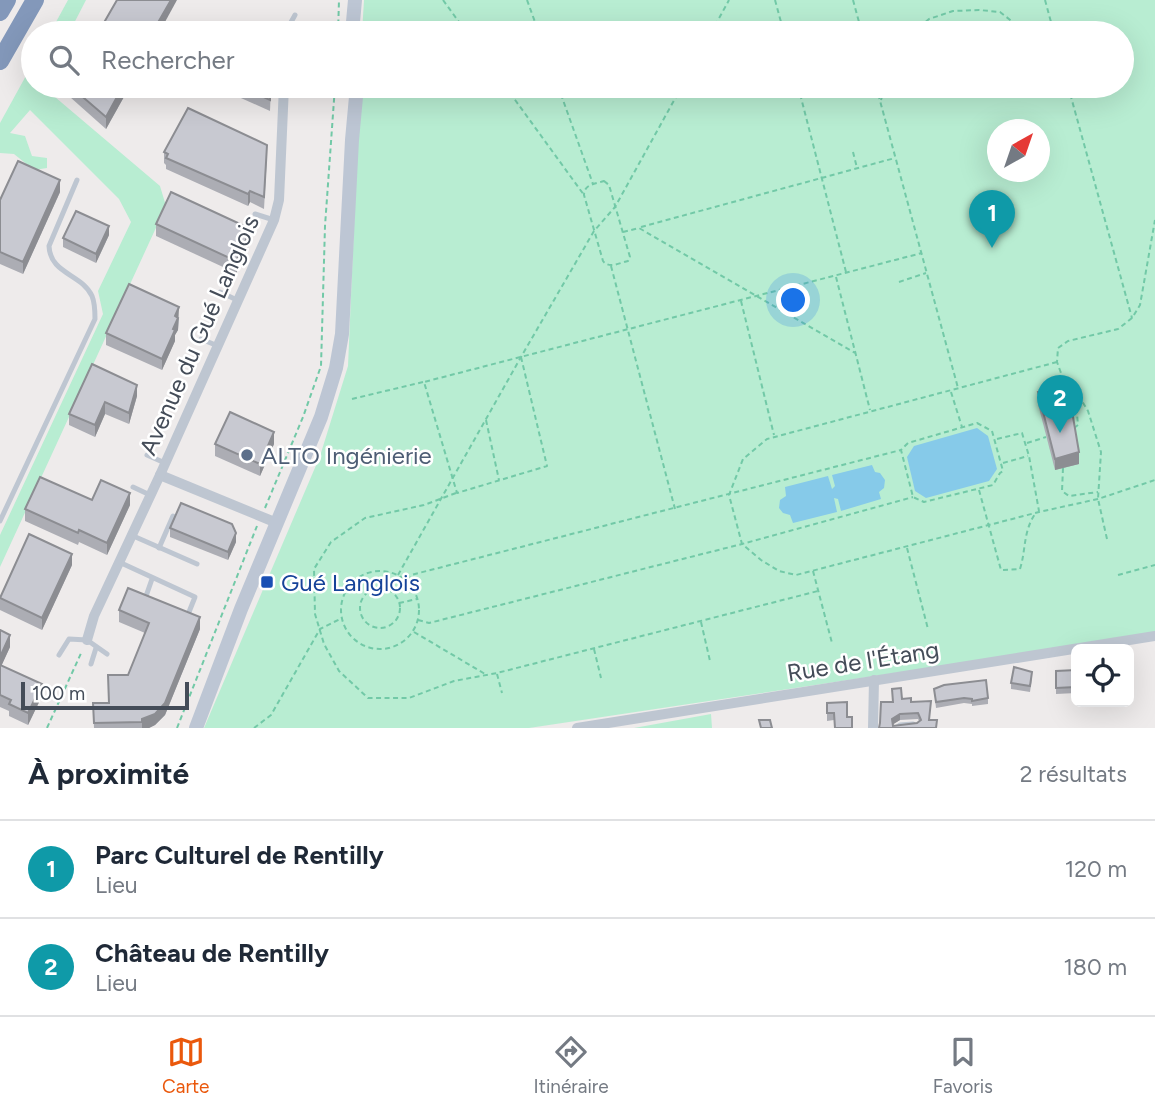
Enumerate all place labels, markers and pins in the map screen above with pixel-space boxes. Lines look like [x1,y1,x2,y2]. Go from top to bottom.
pin: 1 [969,190,1015,248]
pin: 2 [1037,375,1083,433]
place label: ALTO Ingénierie [261,441,432,470]
marker: ALTO Ingénierie [239,447,255,463]
place label: Gué Langlois [281,568,420,597]
marker: Gué Langlois [259,574,275,590]

